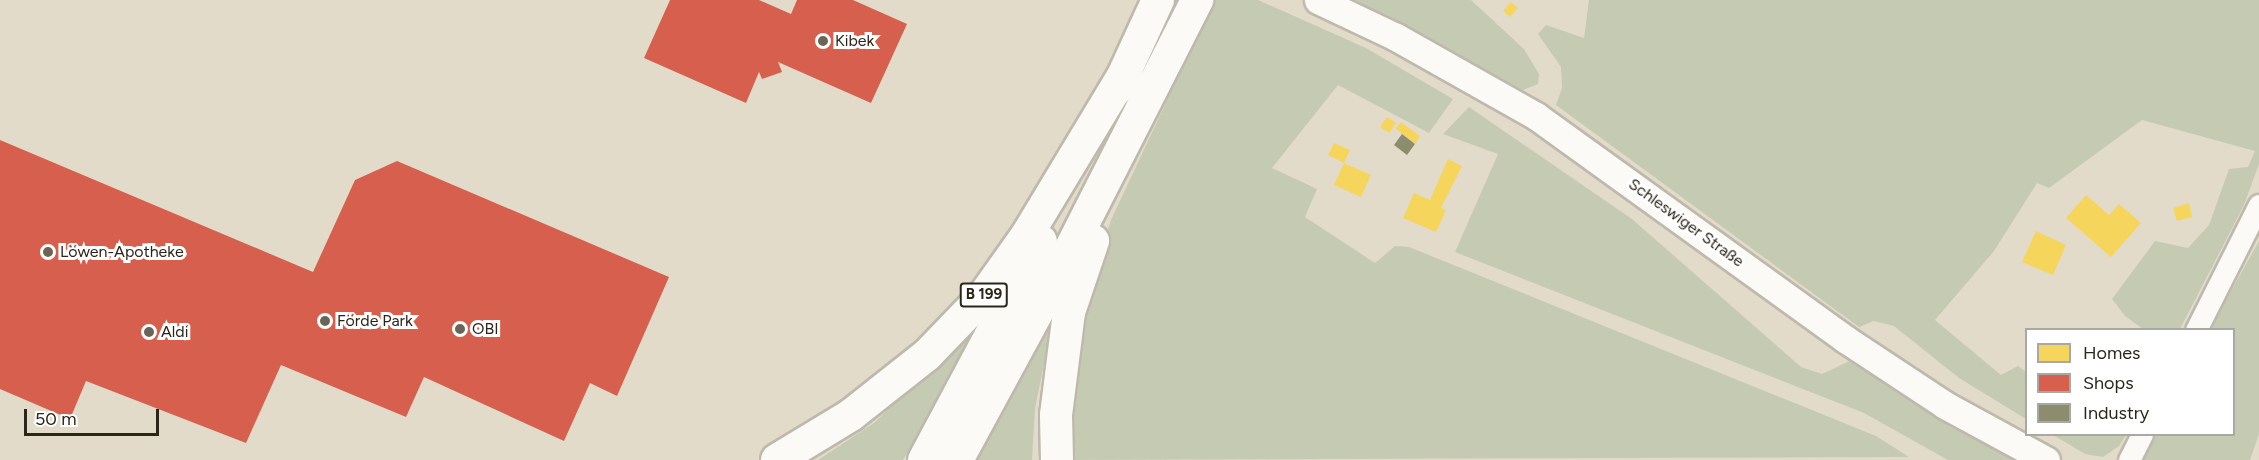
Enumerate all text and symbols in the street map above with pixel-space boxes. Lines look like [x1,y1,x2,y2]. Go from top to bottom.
place label: Kibek [835,31,874,51]
marker: Kibek [816,34,830,48]
street label: Schleswiger Straße [1625,175,1747,271]
place label: Löwen-Apotheke [60,242,184,262]
marker: Löwen-Apotheke [41,245,55,259]
road number: B 199 [958,283,1010,307]
place label: Förde Park [337,311,413,331]
marker: Förde Park [318,314,332,328]
place label: OBI [472,319,499,339]
place label: Aldi [161,322,188,342]
marker: OBI [453,322,467,336]
marker: Aldi [142,325,156,339]
legend [2025,328,2235,436]
text: Homes [2083,342,2141,364]
text: Shops [2083,372,2134,394]
scale bar [27,397,162,435]
text: Industry [2083,402,2149,424]
text: 50 m [35,408,77,430]

